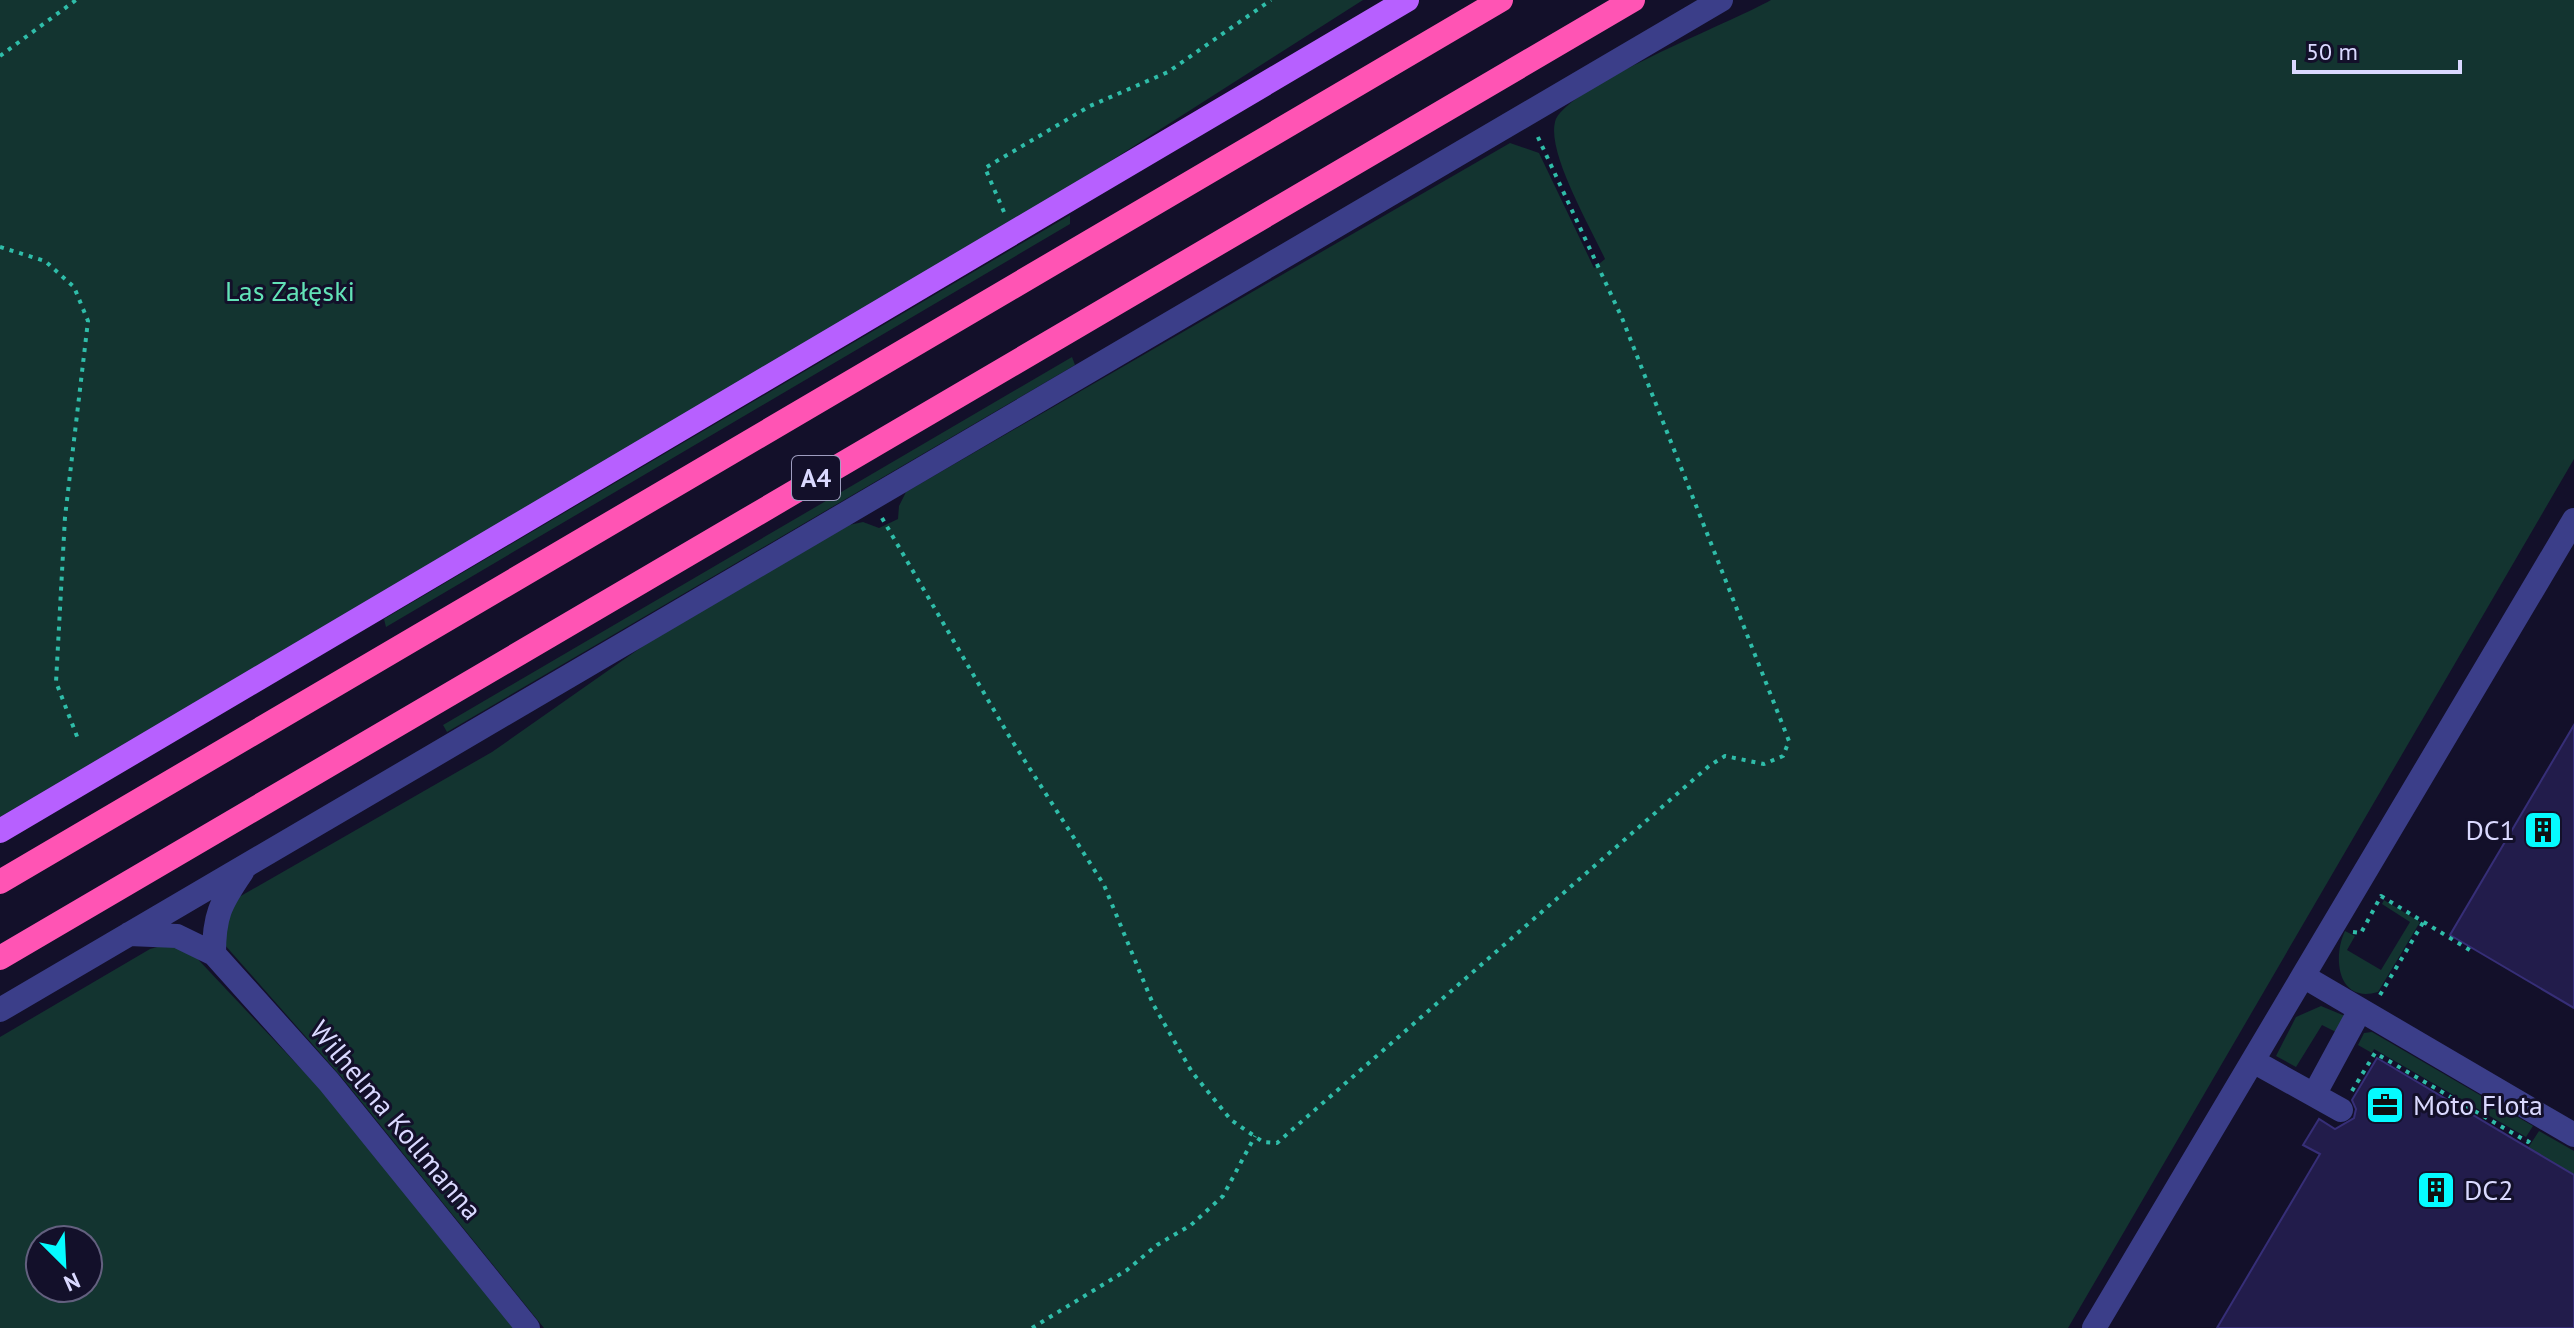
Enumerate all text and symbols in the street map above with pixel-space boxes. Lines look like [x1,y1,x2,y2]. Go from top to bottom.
scale bar [2294,24,2460,74]
text: 50 m [2306,36,2358,67]
park label: Las Załęski [225,272,355,309]
road number: A4 [792,456,840,500]
building icon: DC1 [2522,809,2564,851]
place label: DC1 [2465,811,2515,848]
street label: Wilhelma Kollmanna [302,1012,491,1227]
office icon: Moto Flota [2364,1084,2406,1126]
place label: Moto Flota [2413,1086,2543,1123]
building icon: DC2 [2415,1169,2457,1211]
place label: DC2 [2464,1171,2514,1208]
north arrow [24,1224,104,1304]
text: N [60,1267,84,1298]

